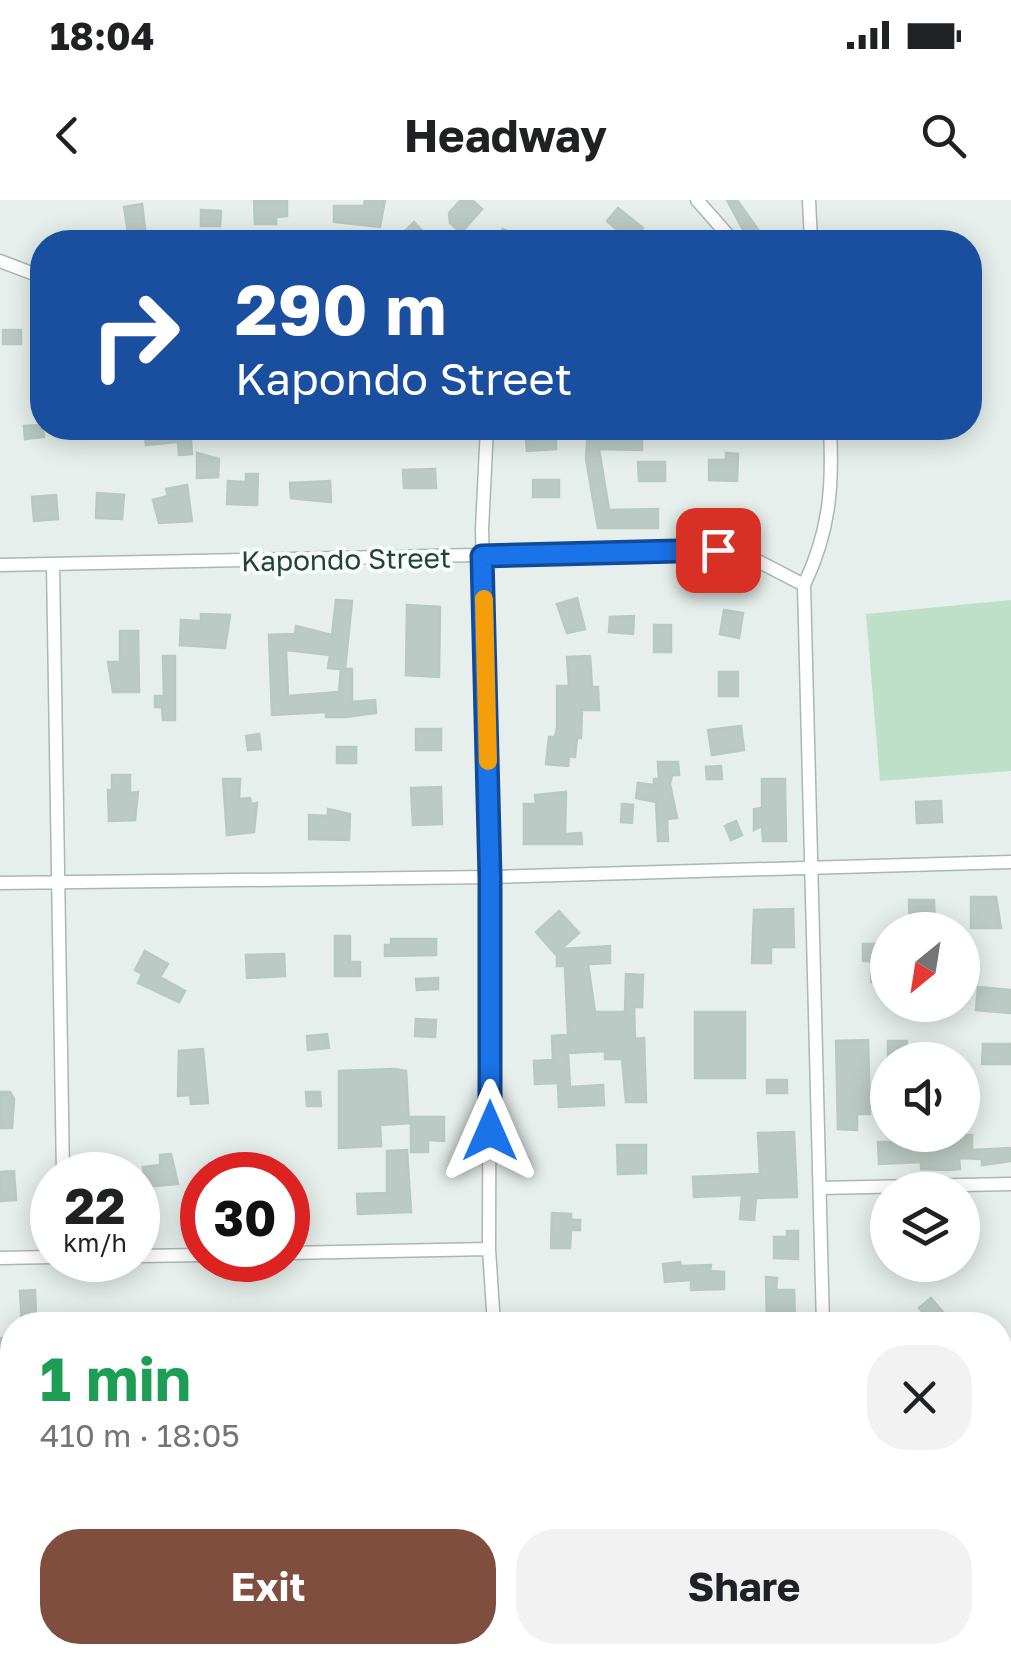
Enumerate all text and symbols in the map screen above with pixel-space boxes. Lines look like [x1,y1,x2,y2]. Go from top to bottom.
text: 18:04 [50,13,155,58]
icon: back [40,108,95,163]
text: Headway [404,108,607,162]
icon: search [916,108,971,163]
text: 290 m [235,266,446,350]
icon: right [70,270,200,400]
text: Kapondo Street [235,351,573,405]
pin [676,508,761,593]
icon: arrive [691,523,746,578]
street label: Kapondo Street [241,541,451,577]
north arrow [870,912,980,1022]
map controls [870,912,980,1282]
button: sound [870,1042,980,1152]
position arrow [438,1079,542,1183]
speed limit sign: 30 [180,1152,310,1282]
button: layers [870,1172,980,1282]
text: 22 [64,1175,125,1235]
text: km/h [63,1227,127,1258]
text: 1 min [40,1342,191,1414]
button: close [867,1345,972,1450]
text: 410 m · 18:05 [40,1416,240,1454]
button: Exit [40,1529,496,1644]
button: Share [516,1529,972,1644]

